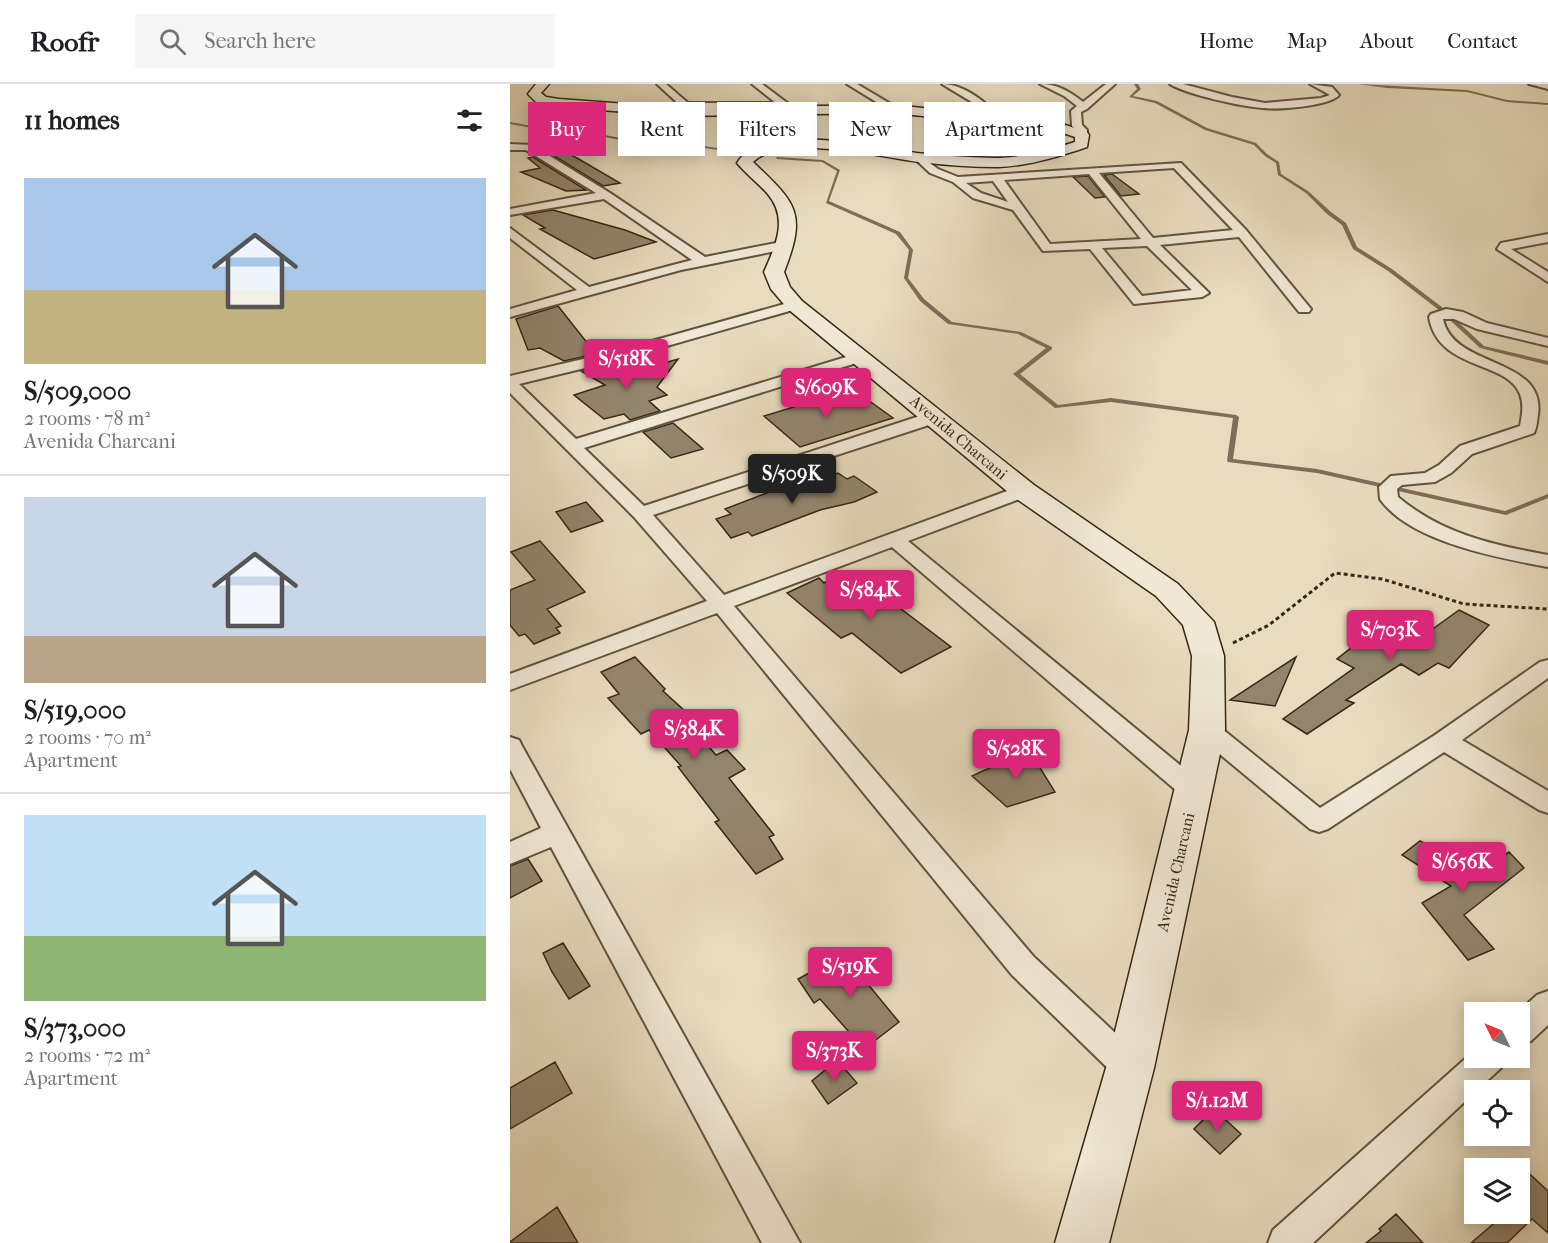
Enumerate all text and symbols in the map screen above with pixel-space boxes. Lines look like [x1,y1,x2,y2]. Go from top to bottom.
search box [135,14,555,68]
text: Roofr [30,25,99,58]
icon: search [156,25,189,58]
text: Search here [204,28,316,54]
text: Home [1199,29,1254,53]
text: Map [1287,29,1327,53]
text: About [1360,29,1414,53]
text: Contact [1447,29,1518,53]
chip: Buy [528,102,606,156]
chip: Rent [618,102,705,156]
chip: Filters [717,102,817,156]
chip: New [829,102,912,156]
chip: Apartment [924,102,1065,156]
icon: filters [453,104,486,137]
text: 11 homes [24,105,120,136]
icon: home [201,217,309,325]
pin: S/518K [577,339,675,390]
text: S/518K [598,347,654,370]
pin: S/609K [777,368,875,419]
text: S/509,000 [24,376,131,407]
text: S/609K [795,376,857,399]
street label: Avenida Charcani [905,390,1012,484]
text: 2 rooms · 78 m² [24,407,150,430]
text: Avenida Charcani [24,430,176,453]
pin: S/509K [743,454,841,505]
text: S/509K [762,462,822,485]
icon: home [201,536,309,644]
pin: S/584K [821,570,919,621]
text: S/584K [840,578,900,601]
pin: S/703K [1341,610,1439,661]
text: S/703K [1361,618,1419,641]
text: S/519,000 [24,695,126,726]
pin: S/384K [645,709,743,760]
text: S/384K [664,717,724,740]
text: 2 rooms · 70 m² [24,726,151,749]
pin: S/528K [967,729,1065,780]
text: S/528K [987,737,1045,760]
text: Apartment [24,749,118,772]
street label: Avenida Charcani [1152,811,1198,934]
pin: S/656K [1413,842,1511,893]
text: S/656K [1432,850,1492,873]
icon: home [201,854,309,962]
pin: S/519K [801,947,899,998]
text: S/519K [822,955,878,978]
north arrow [1464,1002,1530,1068]
map controls [1464,1002,1530,1224]
text: S/373,000 [24,1013,126,1044]
pin: S/373K [785,1031,883,1082]
text: S/373K [806,1039,862,1062]
text: 2 rooms · 72 m² [24,1044,150,1067]
text: Apartment [24,1067,118,1090]
button: locate [1464,1080,1530,1146]
pin: S/1.12M [1162,1081,1272,1132]
text: S/1.12M [1186,1089,1248,1112]
button: layers [1464,1158,1530,1224]

